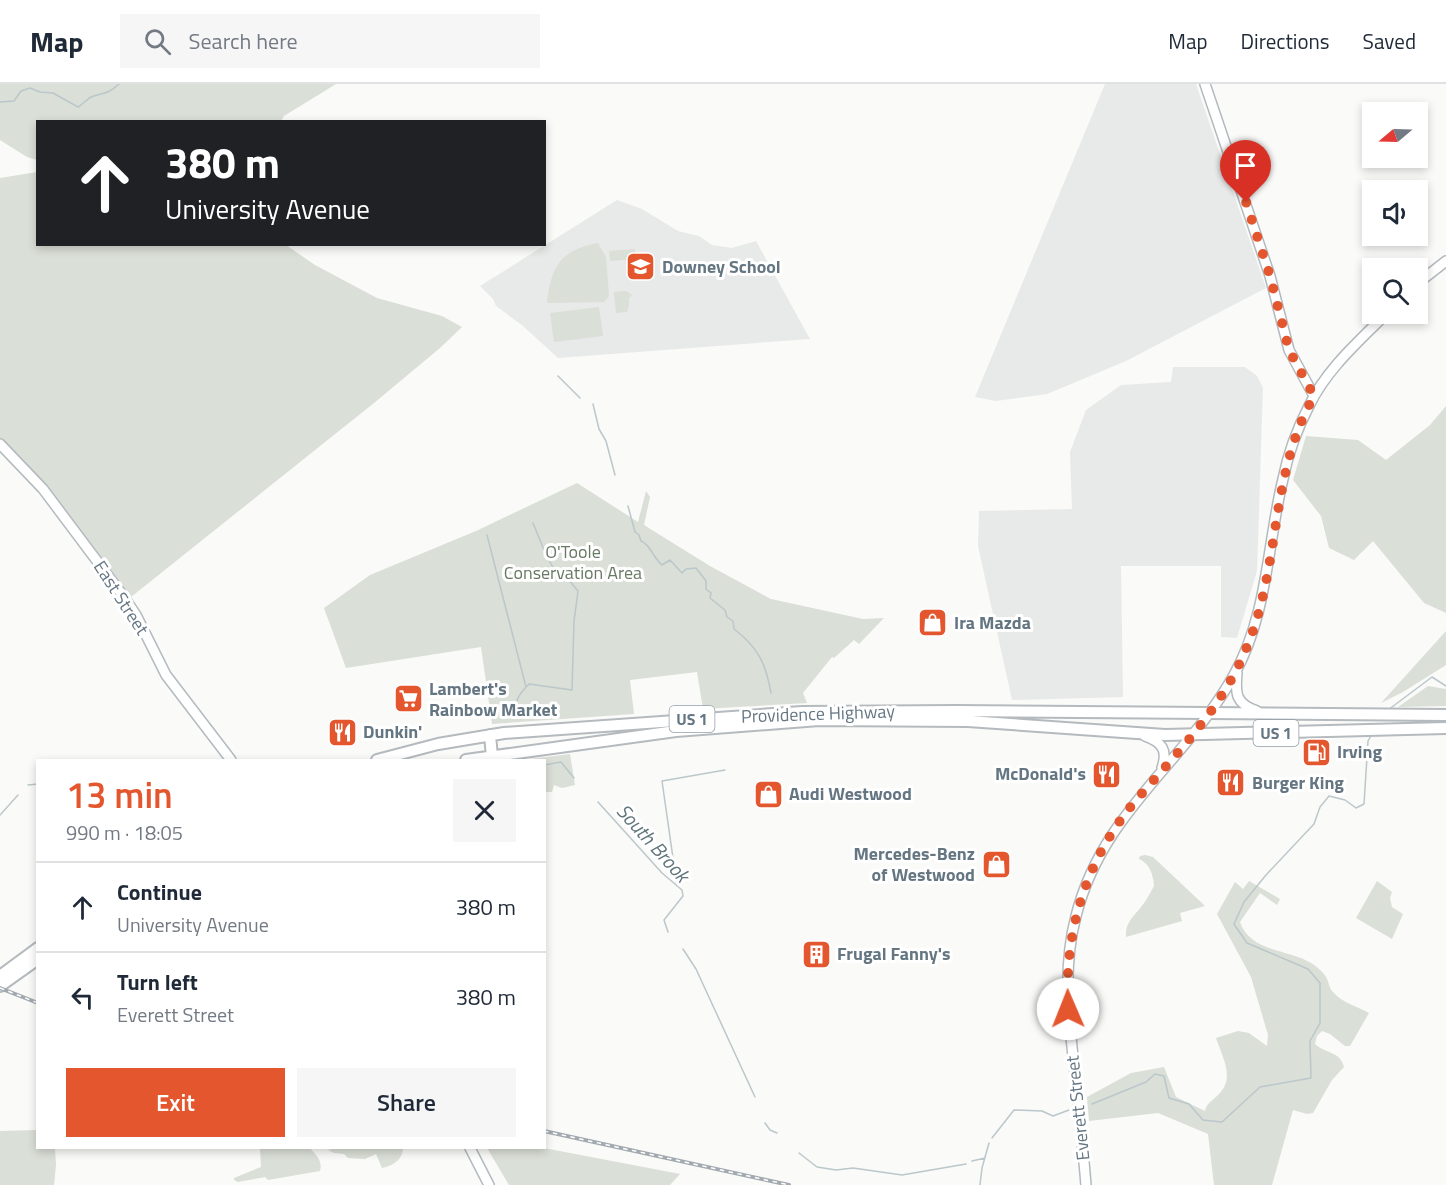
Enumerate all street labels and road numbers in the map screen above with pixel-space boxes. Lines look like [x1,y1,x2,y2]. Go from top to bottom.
street label: East Street [87,555,156,641]
street label: Providence Highway [741,697,896,730]
road number: US 1 [670,706,714,732]
road number: US 1 [1254,720,1298,746]
street label: Everett Street [1058,1054,1096,1162]

